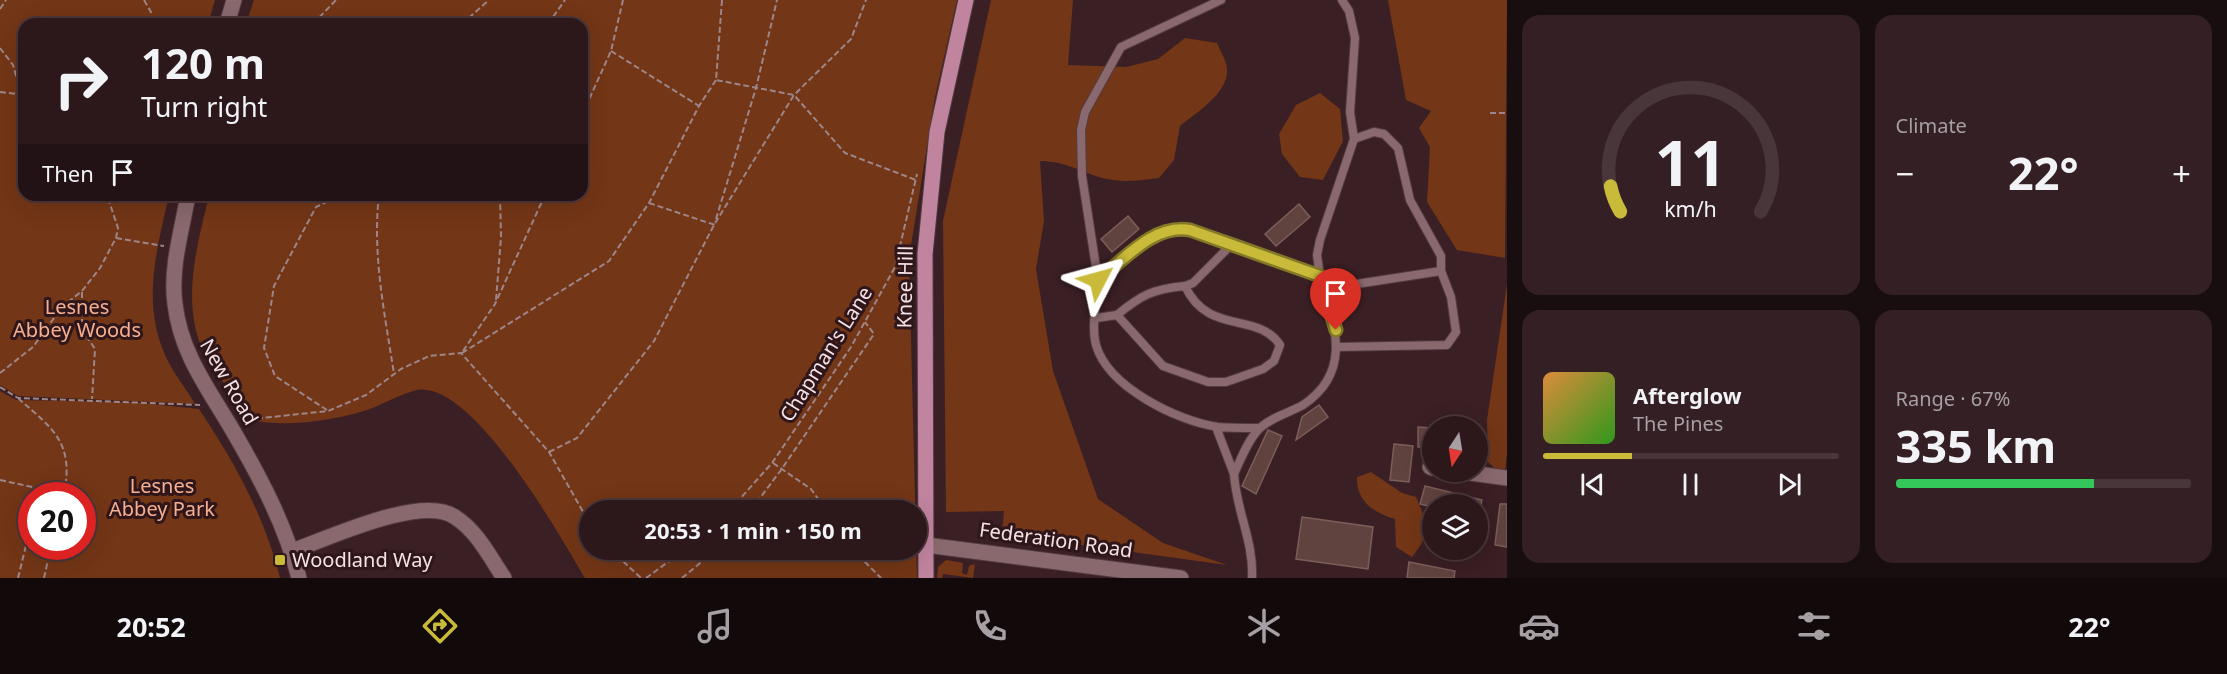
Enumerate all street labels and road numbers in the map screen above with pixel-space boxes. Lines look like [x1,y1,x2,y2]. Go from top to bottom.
street label: Knee Hill [890,245,919,329]
street label: Chapman's Lane [773,281,878,426]
street label: New Road [194,334,265,430]
street label: Federation Road [978,515,1134,564]

